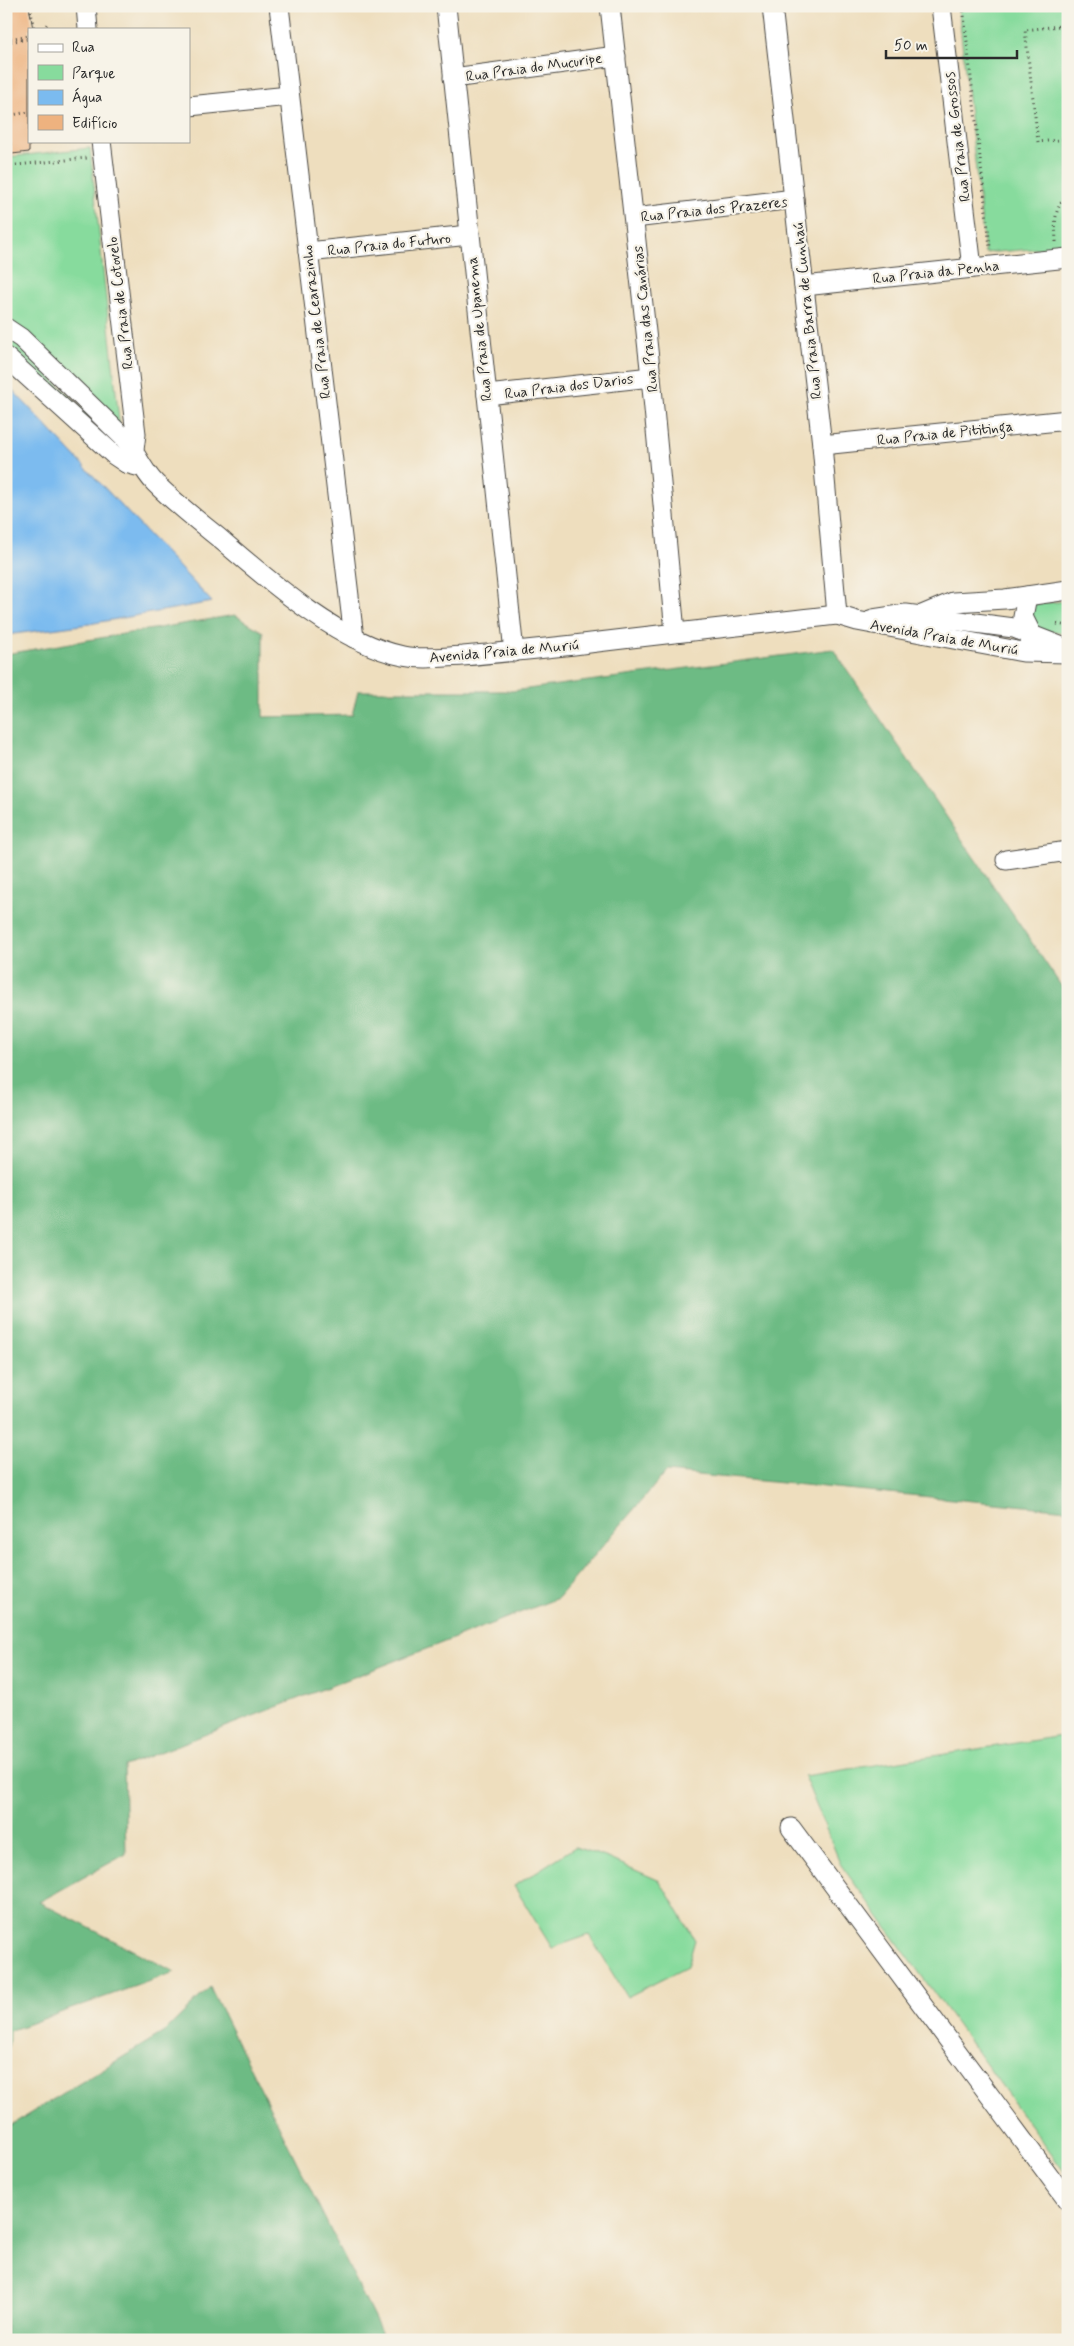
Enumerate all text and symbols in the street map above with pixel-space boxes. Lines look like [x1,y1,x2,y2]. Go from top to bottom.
legend [28,28,190,142]
scale bar [886,28,1018,60]
text: 50 m [894,36,928,56]
text: Rua [72,38,95,58]
street label: Rua Praia do Mucuripe [465,49,604,87]
text: Parque [72,64,115,84]
street label: Rua Praia de Grossos [940,71,976,203]
text: Água [72,87,102,108]
text: Edifício [72,114,117,134]
street label: Rua Praia dos Prazeres [640,192,789,228]
street label: Rua Praia Barra de Cunhaú [789,221,827,400]
street label: Rua Praia do Futuro [327,229,452,261]
street label: Rua Praia de Cotovelo [103,235,139,370]
street label: Rua Praia de Cearazinho [298,244,336,400]
street label: Rua Praia das Canárias [628,244,664,393]
street label: Rua Praia de Upanema [462,255,498,402]
street label: Rua Praia da Penha [872,256,1000,290]
street label: Rua Praia dos Darios [504,369,635,405]
street label: Rua Praia de Pititinga [876,417,1015,452]
street label: Avenida Praia de Muriú [868,615,1020,661]
street label: Avenida Praia de Muriú [429,635,580,668]

